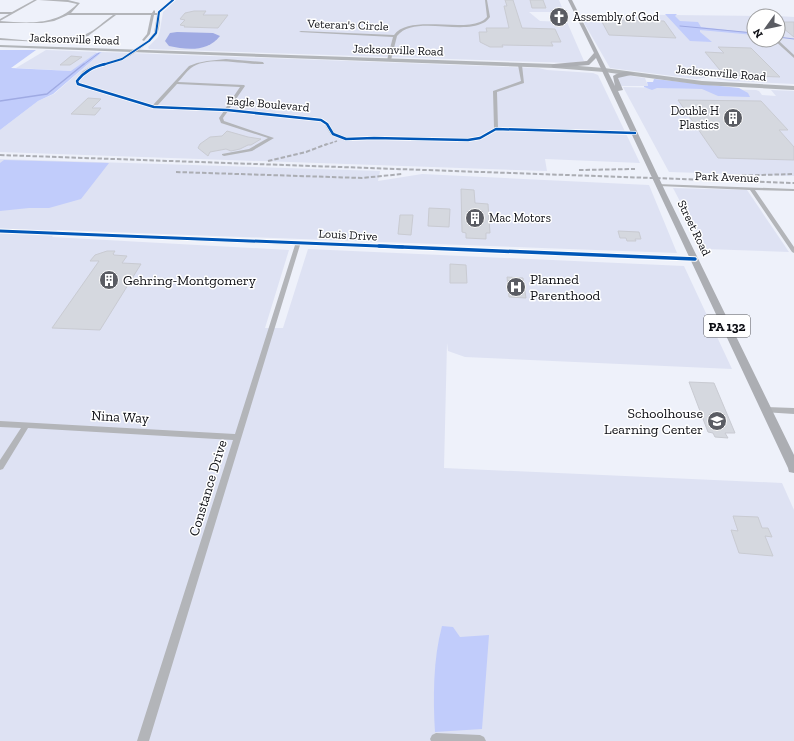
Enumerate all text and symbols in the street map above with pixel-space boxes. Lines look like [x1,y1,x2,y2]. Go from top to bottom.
church icon: Assembly of God [548,6,570,28]
north arrow [746,8,786,48]
place label: Assembly of God [573,10,659,24]
street label: Veteran's Circle [306,17,389,33]
text: N [750,26,766,40]
street label: Jacksonville Road [28,30,120,48]
street label: Jacksonville Road [352,41,444,59]
street label: Jacksonville Road [675,62,767,84]
street label: Eagle Boulevard [226,93,310,115]
place label: Double H Plastics [671,104,719,132]
building icon: Double H Plastics [722,107,744,129]
street label: Park Avenue [695,169,760,185]
street label: Street Road [675,198,714,258]
building icon: Mac Motors [464,207,486,229]
place label: Mac Motors [489,211,551,225]
street label: Louis Drive [318,226,378,244]
building icon: Gehring-Montgomery [98,269,120,291]
place label: Planned Parenthood [530,271,601,304]
place label: Gehring-Montgomery [123,272,257,289]
hospital icon: Planned Parenthood [505,276,527,298]
road number: PA 132 [704,315,750,337]
place label: Schoolhouse Learning Center [604,405,703,438]
street label: Nina Way [91,407,150,427]
school or university icon: Schoolhouse Learning Center [706,410,728,432]
street label: Constance Drive [185,438,231,538]

